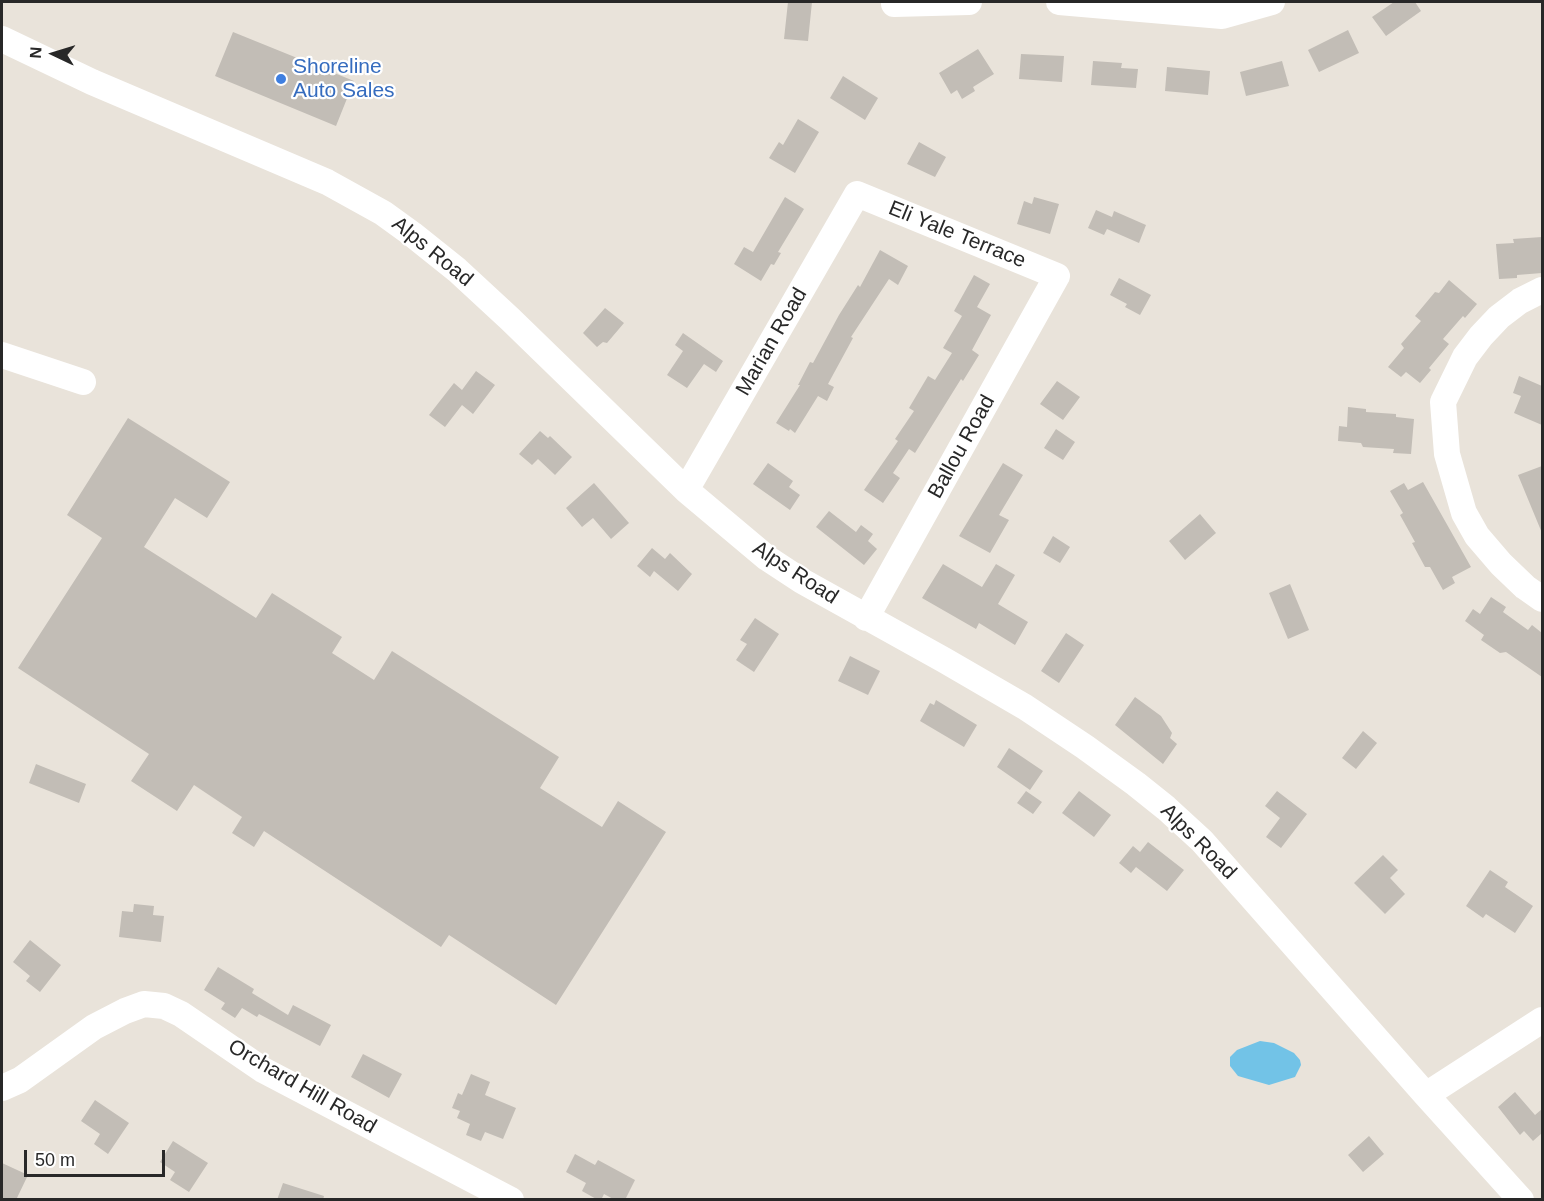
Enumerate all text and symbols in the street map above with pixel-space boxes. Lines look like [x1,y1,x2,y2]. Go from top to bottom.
north arrow [24,24,84,84]
text: N [27,46,44,59]
place label: Shoreline Auto Sales [293,54,395,104]
marker: Shoreline Auto Sales [274,72,288,86]
street label: Eli Yale Terrace [885,196,1029,274]
street label: Alps Road [386,212,478,292]
street label: Marian Road [731,284,813,400]
street label: Ballou Road [923,391,1001,503]
street label: Alps Road [748,536,842,610]
street label: Alps Road [1155,799,1241,885]
street label: Orchard Hill Road [223,1034,381,1140]
scale bar [27,1138,168,1176]
text: 50 m [35,1150,75,1170]

